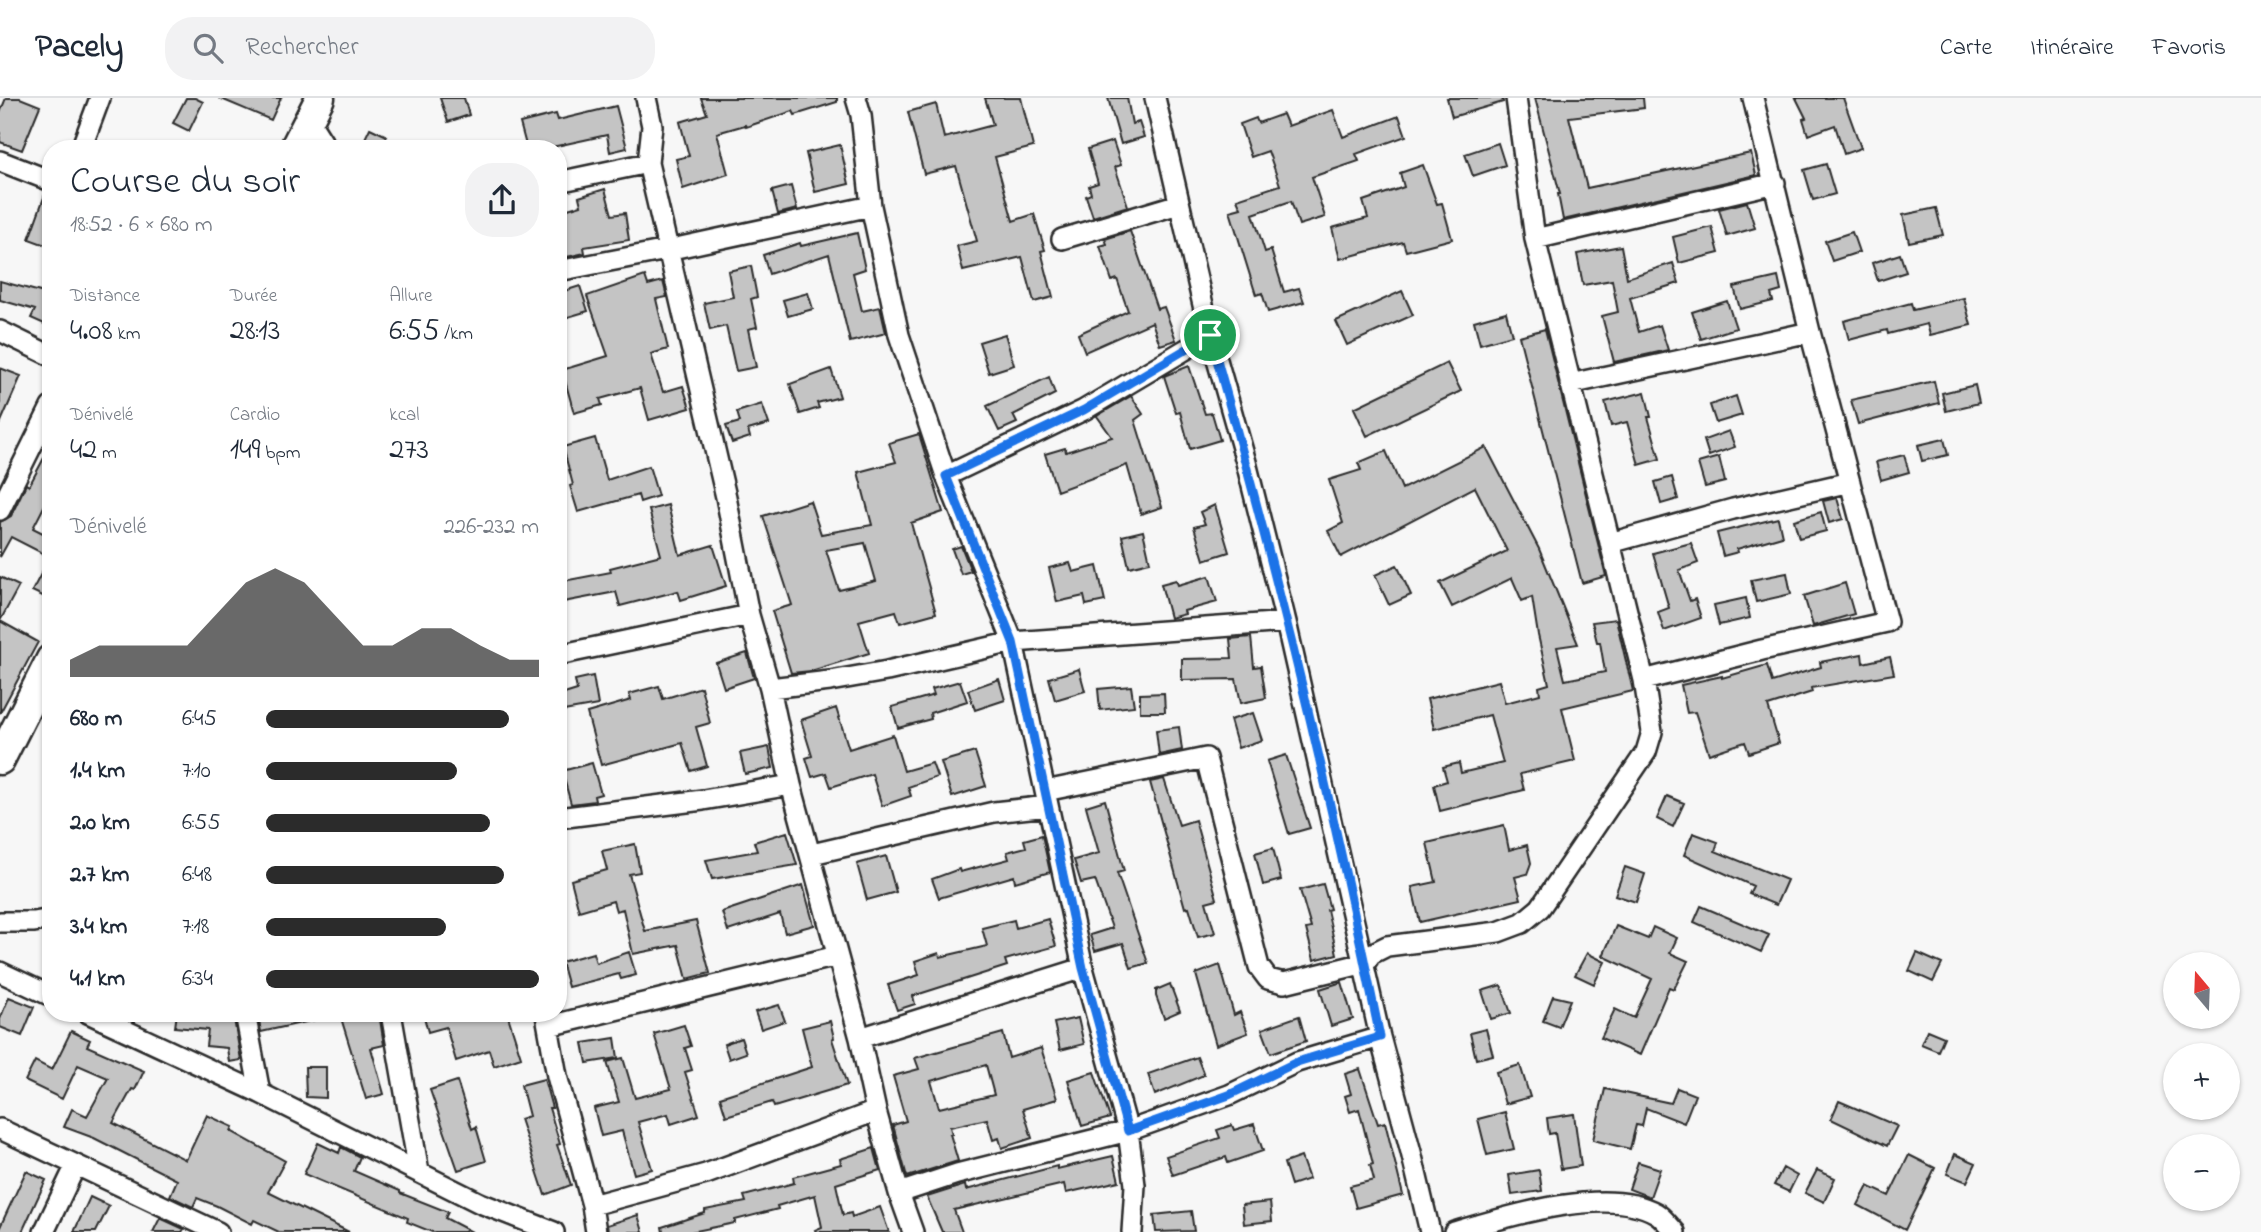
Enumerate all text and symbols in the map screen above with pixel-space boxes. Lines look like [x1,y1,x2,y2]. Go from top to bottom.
search box [165,17,655,80]
text: Pacely [35,24,123,72]
icon: search [189,29,227,67]
text: Rechercher [245,29,359,67]
text: Carte [1940,31,1992,66]
text: Itinéraire [2030,31,2114,66]
text: Favoris [2152,31,2226,66]
text: Course du soir [70,155,300,211]
button: share [465,163,539,237]
text: 18:52 · 6 × 680 m [70,209,213,242]
text: Distance [70,283,140,310]
text: Durée [230,283,277,310]
text: Allure [389,283,433,310]
pin [1180,305,1240,365]
text: 4.08 [70,310,113,354]
text: 28:13 [230,310,280,354]
text: 6:55 [389,310,439,354]
icon: arrive [1191,316,1229,354]
text: km [113,321,141,348]
text: /km [439,321,473,348]
text: Dénivelé [70,402,133,429]
text: Cardio [230,402,280,429]
text: kcal [389,402,420,429]
text: 42 [70,429,97,473]
text: 149 [230,429,261,473]
text: 273 [389,429,429,473]
text: m [97,440,117,467]
text: bpm [261,440,300,467]
text: Dénivelé [70,511,147,544]
text: 226–232 m [443,511,539,544]
text: 680 m [70,703,122,736]
text: 6:45 [182,703,217,736]
text: 1.4 km [70,755,125,788]
text: 7:10 [182,755,211,788]
text: 2.0 km [70,807,130,840]
text: 6:55 [182,807,220,840]
text: 2.7 km [70,859,129,892]
text: 6:48 [182,859,212,892]
text: 3.4 km [70,911,127,944]
text: 7:18 [182,911,209,944]
north arrow [2163,952,2240,1029]
map controls [2163,952,2240,1211]
text: 4.1 km [70,963,125,996]
text: 6:34 [182,963,213,996]
button: + [2163,1043,2240,1120]
button: − [2163,1134,2240,1211]

